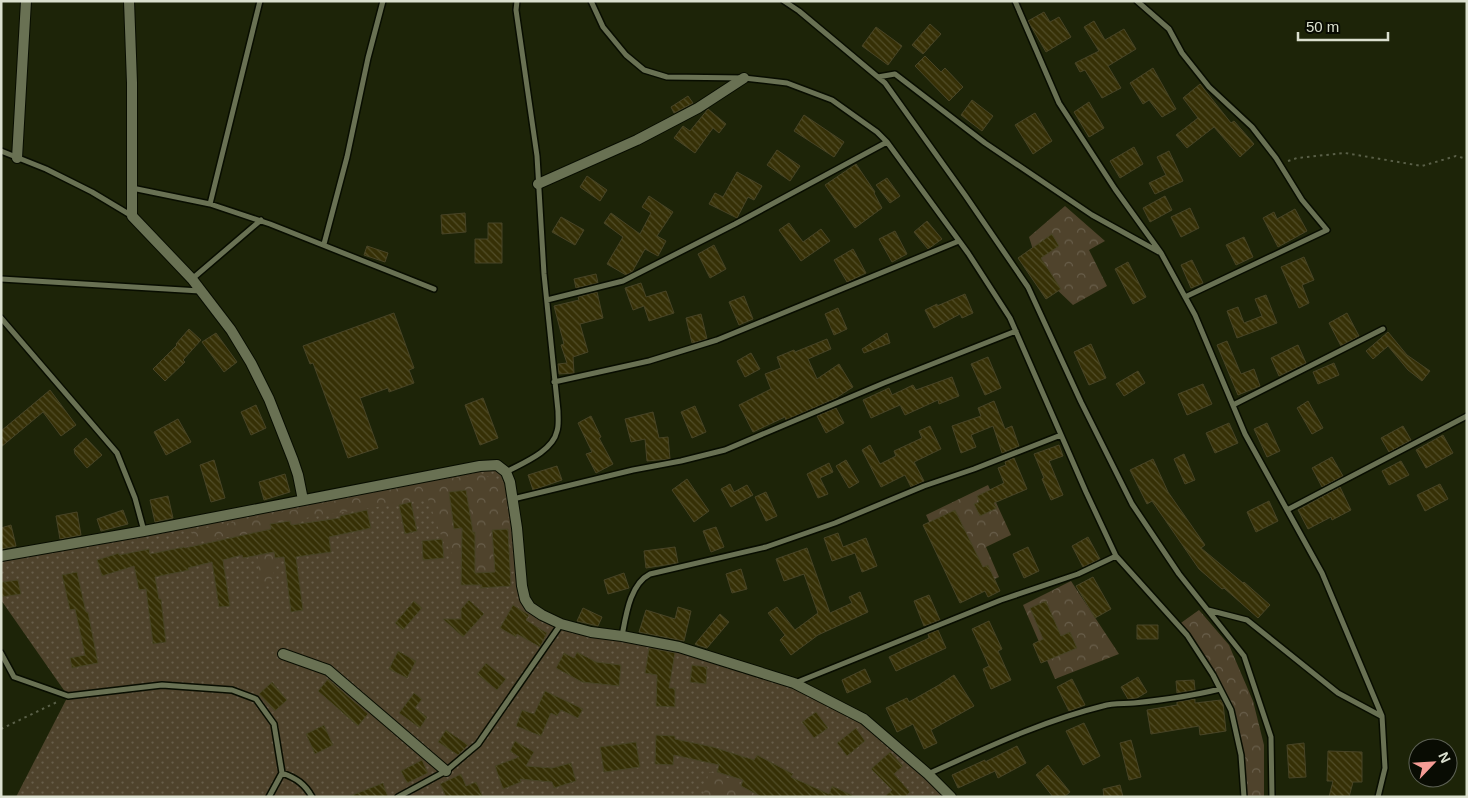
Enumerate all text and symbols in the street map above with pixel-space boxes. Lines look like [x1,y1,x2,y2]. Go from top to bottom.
scale bar [1298,10,1388,42]
text: 50 m [1306,18,1339,35]
north arrow [1408,738,1458,788]
text: N [1435,750,1454,765]

